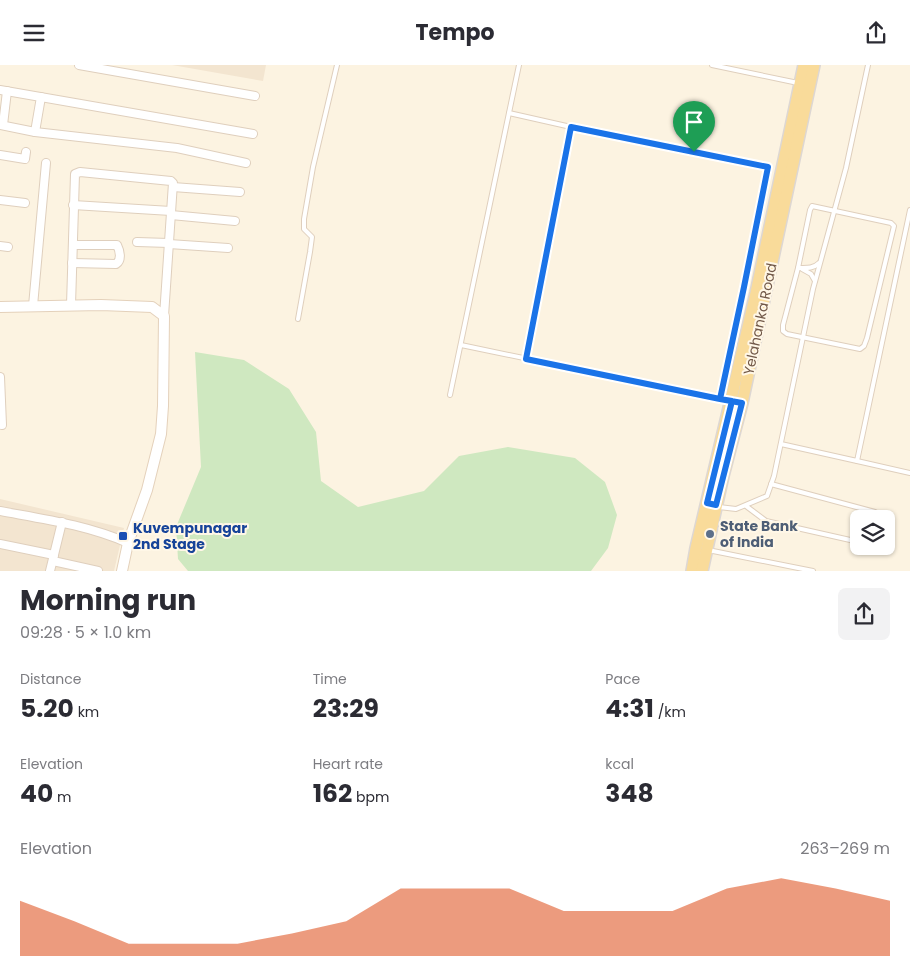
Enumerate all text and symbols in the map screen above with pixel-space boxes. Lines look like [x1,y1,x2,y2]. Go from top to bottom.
text: Tempo [416,17,494,48]
icon: menu [20,19,48,47]
icon: share [862,19,890,47]
pin [673,101,715,152]
icon: arrive [680,108,708,136]
street label: Yelahanka Road [738,261,782,377]
map controls [850,510,895,555]
button: layers [850,510,895,555]
place label: State Bank of India [720,516,798,552]
place label: Kuvempunagar 2nd Stage [133,518,247,554]
marker: State Bank of India [704,528,716,540]
marker: Kuvempunagar 2nd Stage [117,530,129,542]
text: Morning run [20,581,196,620]
button: share [838,588,890,640]
text: 09:28 · 5 × 1.0 km [20,621,151,644]
text: Distance [20,669,81,689]
text: Time [313,669,347,689]
text: Pace [605,669,640,689]
text: 5.20 [20,691,74,726]
text: 23:29 [313,691,379,726]
text: 4:31 [605,691,654,726]
text: km [74,702,99,722]
text: /km [654,702,686,722]
text: Elevation [20,754,83,774]
text: Heart rate [313,754,383,774]
text: kcal [605,754,634,774]
text: 40 [20,776,53,811]
text: 162 [313,776,352,811]
text: 348 [605,776,654,811]
text: m [53,787,71,807]
text: bpm [352,787,389,807]
text: Elevation [20,837,92,860]
text: 263–269 m [800,837,890,860]

